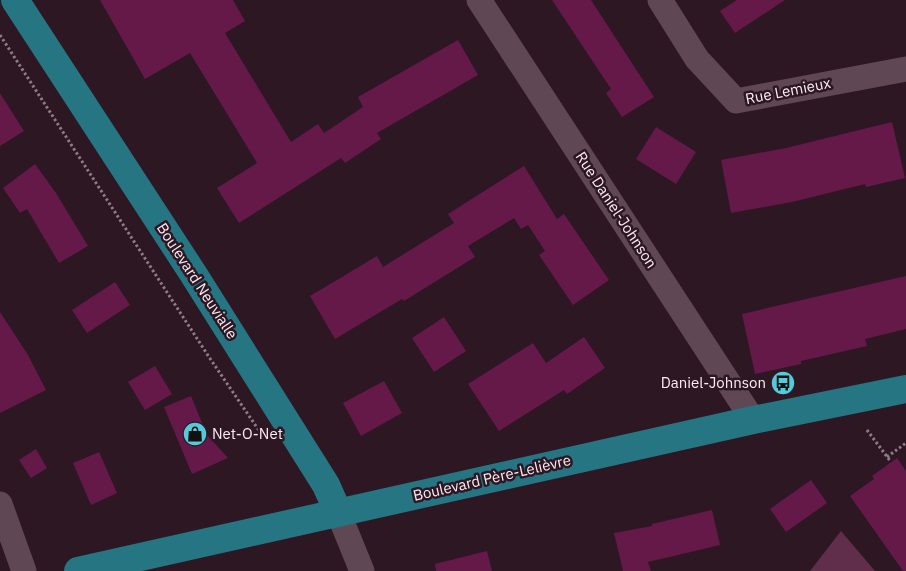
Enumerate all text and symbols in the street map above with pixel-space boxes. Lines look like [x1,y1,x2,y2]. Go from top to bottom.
street label: Rue Lemieux [744,73,833,108]
street label: Rue Daniel-Johnson [572,148,661,272]
street label: Boulevard Neuvialle [153,219,242,342]
bus stop icon: Daniel-Johnson [770,370,796,396]
place label: Daniel-Johnson [661,373,766,392]
shop icon: Net-O-Net [182,421,208,447]
place label: Net-O-Net [212,424,283,443]
street label: Boulevard Père-Lelièvre [411,450,573,505]

